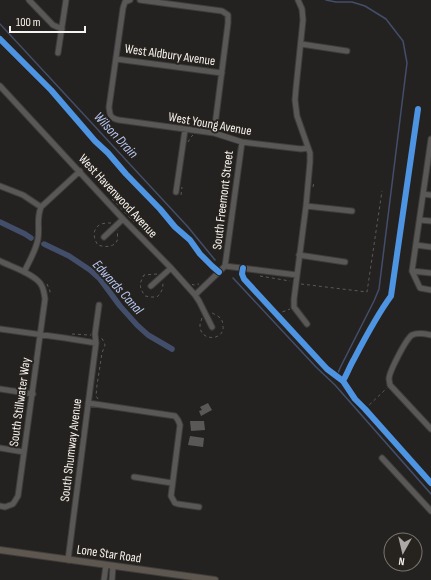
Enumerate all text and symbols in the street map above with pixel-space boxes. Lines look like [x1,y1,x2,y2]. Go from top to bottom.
scale bar [10,8,85,34]
text: 100 m [16,15,41,30]
street label: West Aldbury Avenue [124,41,216,69]
water label: Wilson Drain [90,108,142,162]
street label: West Young Avenue [167,109,253,139]
street label: South Freemont Street [209,150,237,250]
street label: West Havenwood Avenue [75,151,161,241]
water label: Edwards Canal [89,256,147,318]
street label: South Stillwater Way [6,356,34,448]
street label: South Shumway Avenue [57,398,85,502]
north arrow [383,532,423,572]
street label: Lone Star Road [76,542,142,566]
text: N [398,555,405,568]

